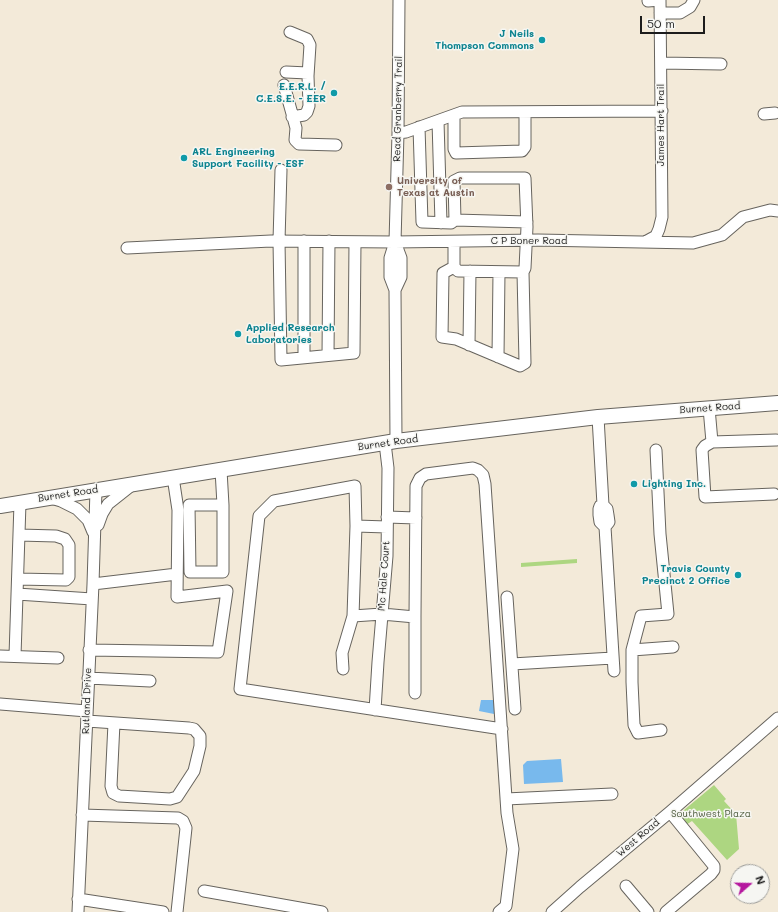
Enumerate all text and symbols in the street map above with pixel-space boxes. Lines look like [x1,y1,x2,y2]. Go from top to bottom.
scale bar [642,8,707,34]
text: 50 m [647,15,675,31]
place label: J Neils Thompson Commons [435,28,534,52]
marker: J Neils Thompson Commons [537,35,547,45]
street label: Read Granberry Trail [391,56,405,162]
place label: E.E.R.L. / C.E.S.E. - EER [256,81,326,104]
street label: James Hart Trail [655,84,667,166]
marker: E.E.R.L. / C.E.S.E. - EER [329,88,339,98]
place label: ARL Engineering Support Facility - ESF [192,146,304,170]
marker: ARL Engineering Support Facility - ESF [179,153,189,163]
place label: University of Texas at Austin [397,175,474,198]
marker: University of Texas at Austin [384,182,394,192]
street label: C P Boner Road [491,235,567,247]
place label: Applied Research Laboratories [246,322,335,346]
marker: Applied Research Laboratories [233,329,243,339]
street label: Burnet Road [679,400,741,416]
street label: Burnet Road [357,433,419,453]
place label: Lighting Inc. [642,478,706,490]
marker: Lighting Inc. [629,479,639,489]
street label: Burnet Road [37,483,99,505]
street label: Mc Hale Court [376,541,392,611]
place label: Travis County Precinct 2 Office [642,563,730,586]
marker: Travis County Precinct 2 Office [733,570,743,580]
street label: Rutland Drive [80,668,94,734]
park label: Southwest Plaza [671,808,751,820]
street label: West Road [614,817,662,859]
north arrow [730,864,770,904]
text: N [752,874,769,887]

